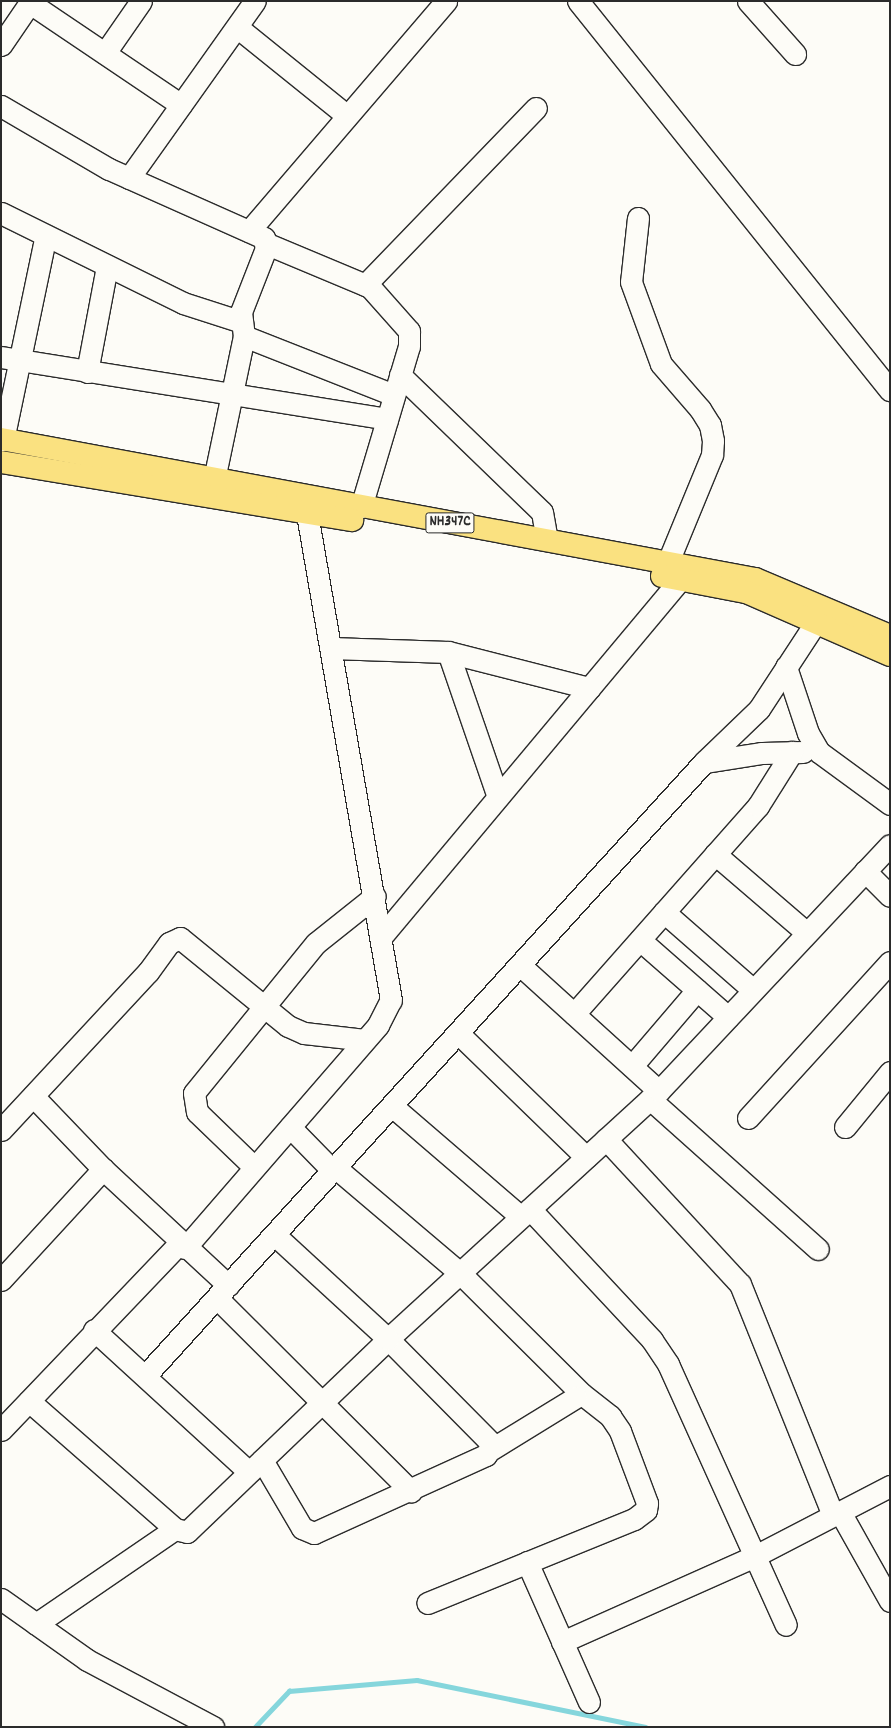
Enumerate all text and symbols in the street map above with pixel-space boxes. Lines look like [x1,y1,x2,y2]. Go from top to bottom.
road number: NH347C [425,510,475,536]

